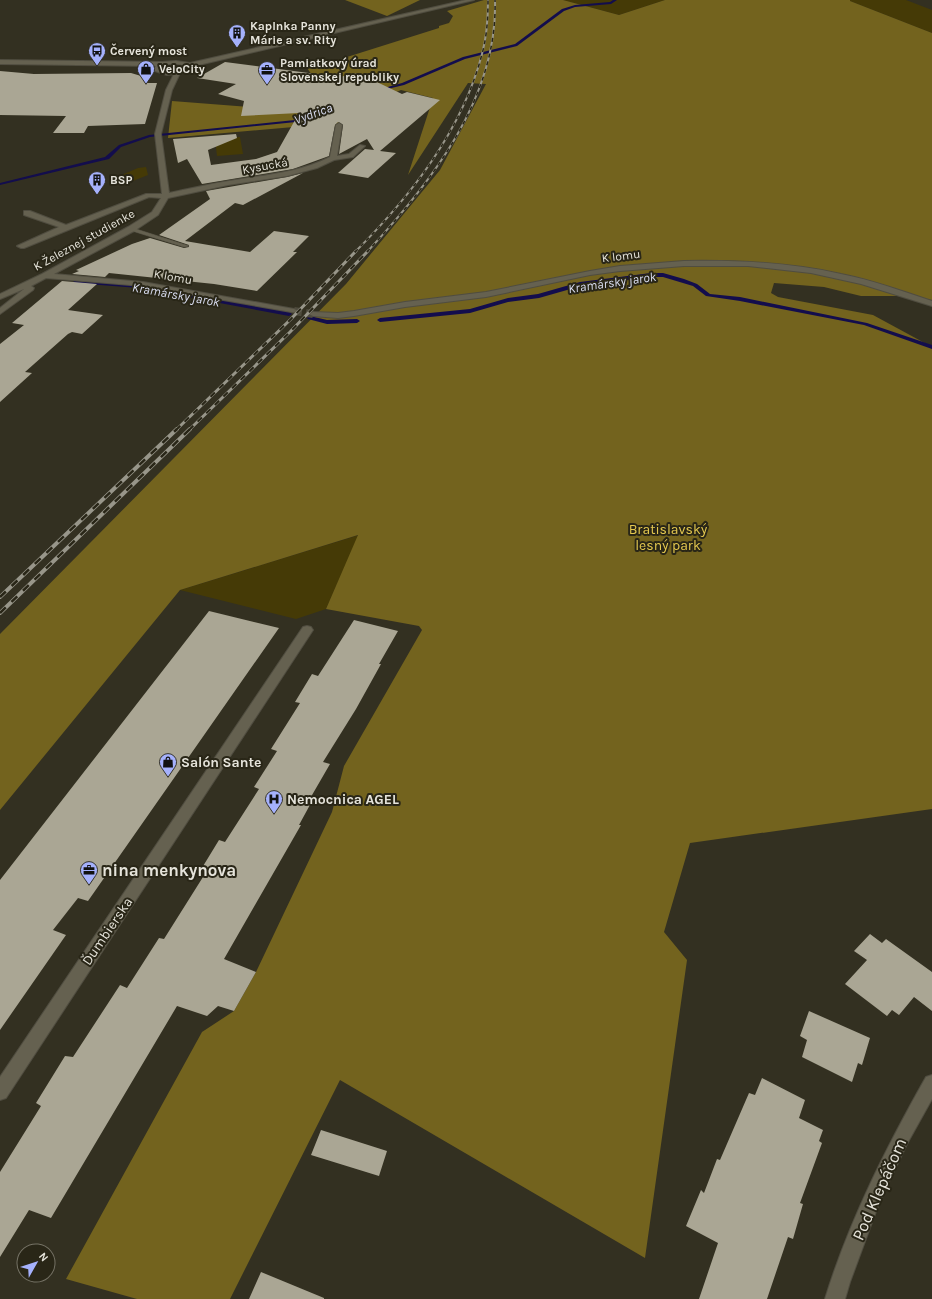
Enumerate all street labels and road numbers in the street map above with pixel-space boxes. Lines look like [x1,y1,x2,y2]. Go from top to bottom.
street label: Kysucká [241,155,289,177]
street label: K Železnej studienke [30,205,137,274]
street label: K lomu [601,247,641,265]
street label: K lomu [153,267,193,287]
street label: Ďumbierska [78,894,136,969]
street label: Pod Klepáčom [848,1135,910,1243]

